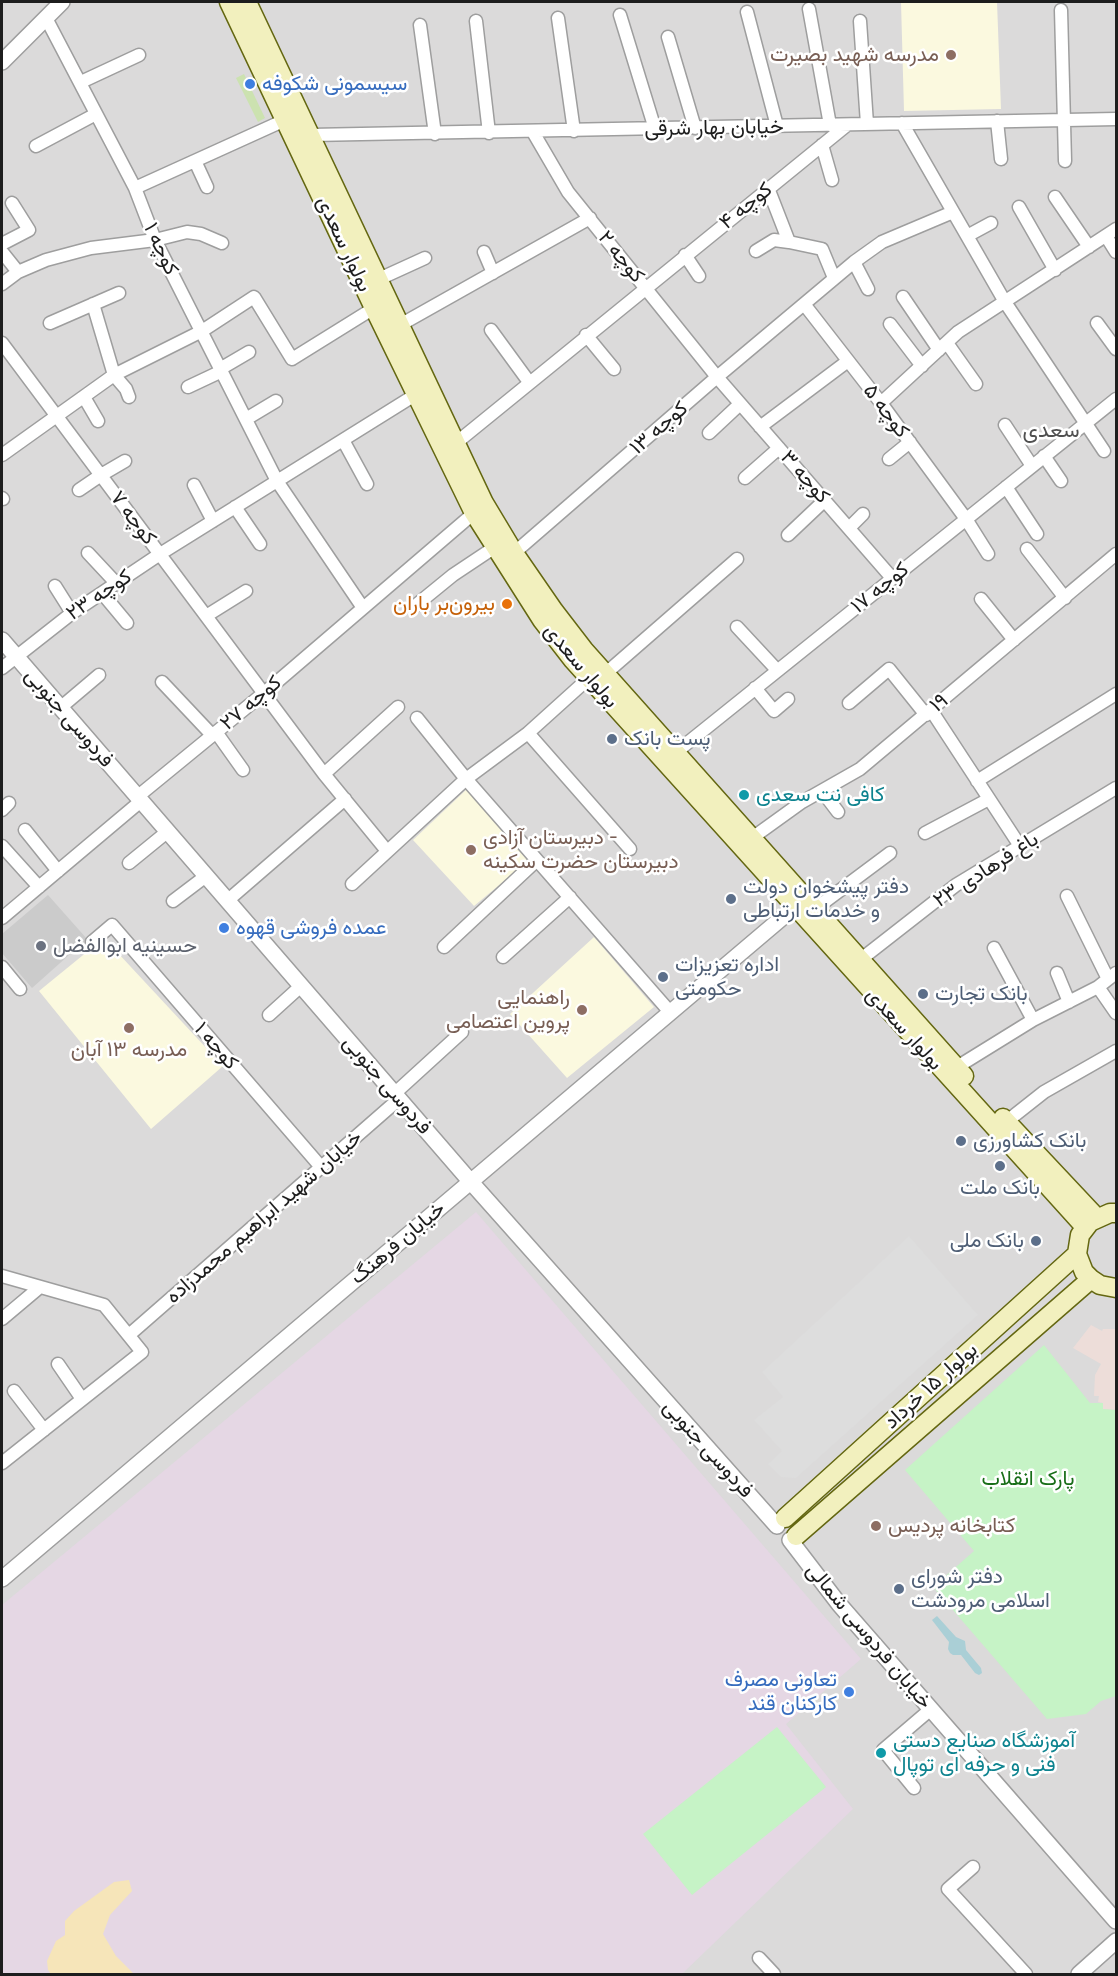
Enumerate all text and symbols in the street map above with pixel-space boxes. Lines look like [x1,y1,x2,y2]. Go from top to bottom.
place label: مدرسه شهید بصیرت [770,42,939,68]
marker: مدرسه شهید بصیرت [944,48,958,62]
place label: سیسمونی شکوفه [262,71,407,97]
marker: سیسمونی شکوفه [243,77,257,91]
street label: خیابان بهار شرقی [644,114,784,142]
street label: کوچه ۴ [714,177,778,235]
street label: بولوار سعدی [311,192,377,296]
street label: کوچه ۱ [138,219,184,279]
street label: کوچه ۲ [592,226,650,288]
street label: کوچه ۵ [858,379,914,443]
street label: کوچه ۱۳ [625,396,693,460]
district label: سعدی [1022,418,1080,444]
street label: کوچه ۳ [775,445,835,509]
street label: کوچه ۷ [105,486,161,550]
street label: کوچه ۱۷ [846,557,914,619]
street label: کوچه ۲۳ [61,564,137,626]
place label: بیرون‌بر باران [393,591,495,617]
marker: بیرون‌بر باران [500,597,514,611]
street label: بولوار سعدی [538,619,624,713]
street label: فردوسی جنوبی [19,663,119,773]
street label: کوچه ۲۷ [215,670,287,736]
street label: ۱۹ [925,688,953,718]
place label: پست بانک [624,726,710,752]
marker: پست بانک [605,732,619,746]
place label: کافی نت سعدی [756,782,884,808]
marker: کافی نت سعدی [737,788,751,802]
place label: دبیرستان آزادی - دبیرستان حضرت سکینه [483,825,679,875]
street label: باغ فرهادی ۲۳ [929,827,1043,913]
marker: دبیرستان آزادی - دبیرستان حضرت سکینه [464,843,478,857]
place label: دفتر پیشخوان دولت و خدمات ارتباطی [743,874,909,924]
marker: دفتر پیشخوان دولت و خدمات ارتباطی [724,892,738,906]
place label: عمده فروشی قهوه [236,915,386,941]
marker: عمده فروشی قهوه [217,921,231,935]
place label: حسینیه ابوالفضل [53,933,197,959]
marker: حسینیه ابوالفضل [34,939,48,953]
place label: اداره تعزیزات حکومتی [675,952,779,1002]
marker: اداره تعزیزات حکومتی [656,970,670,984]
place label: بانک تجارت [935,981,1028,1007]
street label: بولوار سعدی [860,982,948,1076]
place label: راهنمایی پروین اعتصامی [446,985,570,1035]
marker: بانک تجارت [916,987,930,1001]
marker: راهنمایی پروین اعتصامی [575,1003,589,1017]
street label: کوچه ۱ [188,1017,244,1075]
marker: مدرسه ۱۳ آبان [122,1021,136,1035]
street label: فردوسی جنوبی [337,1030,437,1140]
place label: مدرسه ۱۳ آبان [71,1037,187,1063]
street label: خیابان شهید ابراهیم محمدزاده [161,1125,367,1309]
place label: بانک کشاورزی [973,1128,1086,1154]
marker: بانک کشاورزی [954,1134,968,1148]
marker: بانک ملت [993,1159,1007,1173]
place label: بانک ملت [960,1175,1040,1201]
street label: خیابان فرهنگ [346,1196,450,1290]
place label: بانک ملی [950,1228,1024,1254]
marker: بانک ملی [1029,1234,1043,1248]
street label: بولوار ۱۵ خرداد [879,1337,983,1435]
street label: فردوسی جنوبی [657,1395,759,1503]
park label: پارک انقلاب [981,1466,1075,1492]
place label: کتابخانه پردیس [888,1513,1015,1539]
marker: کتابخانه پردیس [869,1519,883,1533]
street label: خیابان فردوسی شمالی [801,1558,937,1714]
place label: دفتر شورای اسلامی مرودشت [911,1564,1050,1614]
marker: دفتر شورای اسلامی مرودشت [892,1582,906,1596]
place label: تعاونی مصرف کارکنان قند [725,1667,837,1717]
marker: تعاونی مصرف کارکنان قند [842,1685,856,1699]
place label: آموزشگاه صنایع دستی فنی و حرفه ای توپال [893,1728,1075,1778]
marker: آموزشگاه صنایع دستی فنی و حرفه ای توپال [874,1746,888,1760]

